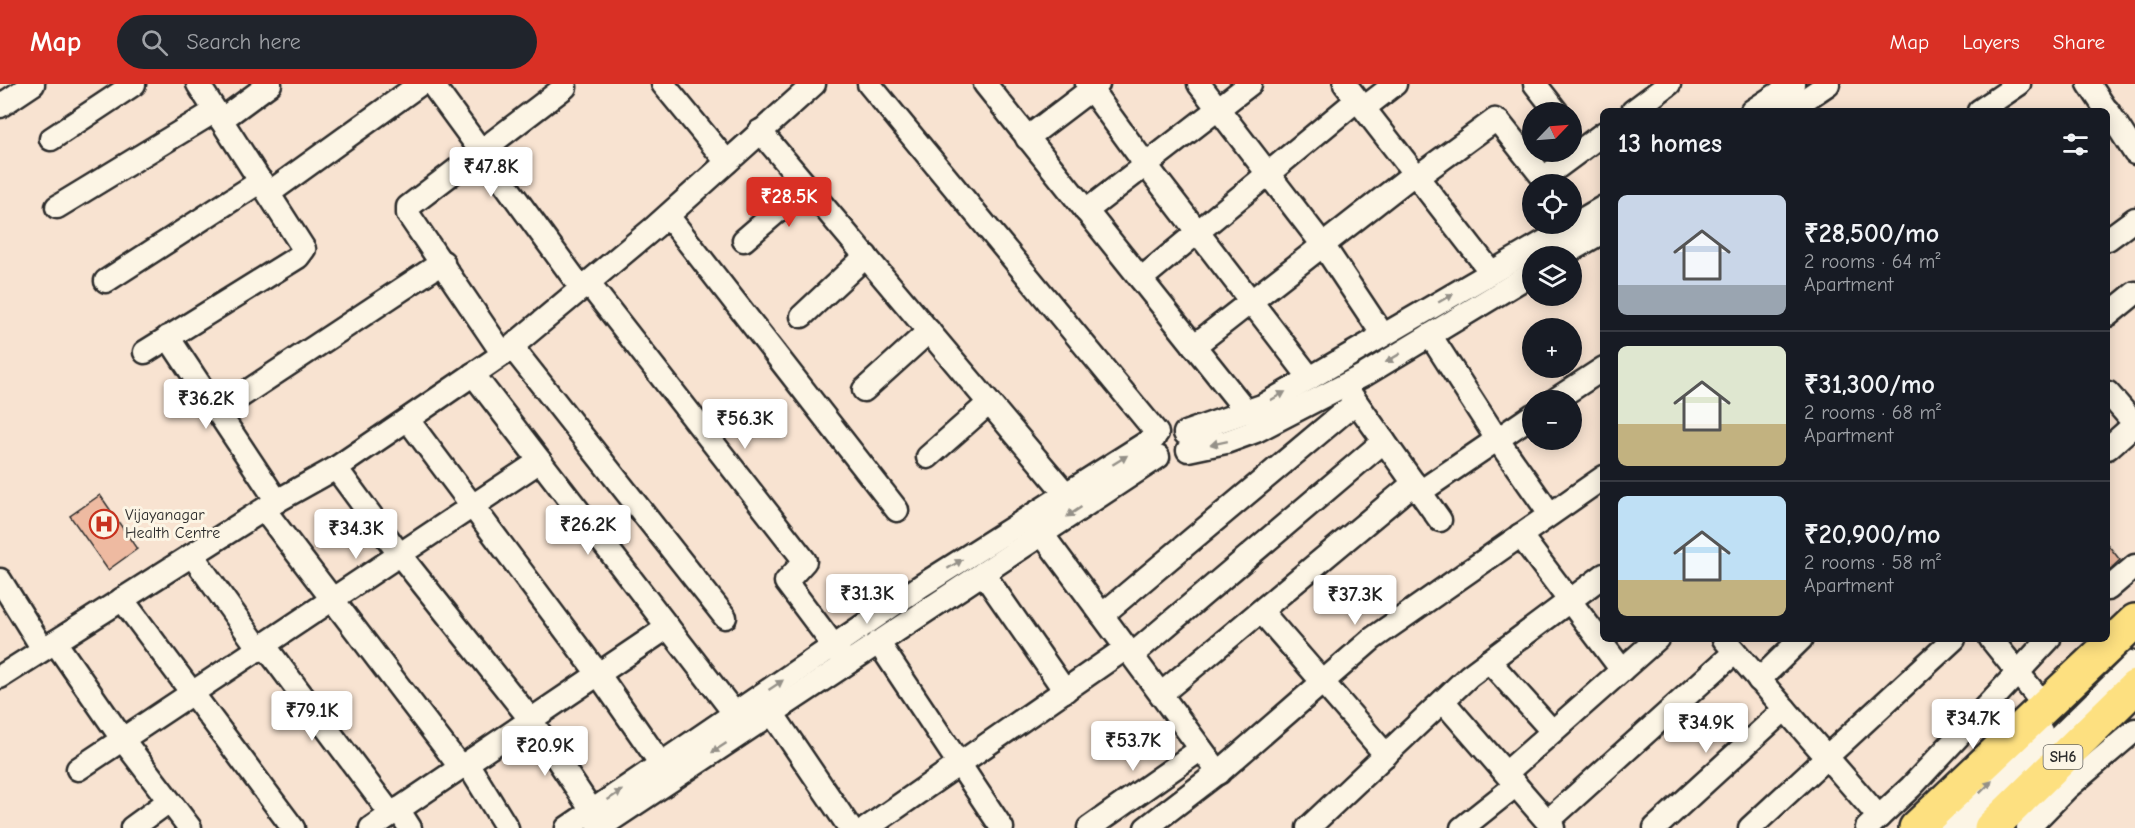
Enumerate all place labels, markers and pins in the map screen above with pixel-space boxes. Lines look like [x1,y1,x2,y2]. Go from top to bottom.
pin: ₹47.8K [442,147,540,198]
pin: ₹28.5K [740,177,838,228]
pin: ₹36.2K [157,379,255,430]
pin: ₹56.3K [696,399,794,450]
pin: ₹26.2K [539,505,637,556]
place label: Vijayanagar Health Centre [125,506,220,542]
hospital icon: Vijayanagar Health Centre [88,508,120,540]
pin: ₹34.3K [307,509,405,560]
pin: ₹31.3K [818,574,916,625]
pin: ₹37.3K [1306,575,1404,626]
pin: ₹79.1K [263,691,361,742]
pin: ₹34.7K [1924,699,2022,750]
pin: ₹34.9K [1657,703,1755,754]
pin: ₹53.7K [1084,721,1182,772]
pin: ₹20.9K [496,726,594,777]

